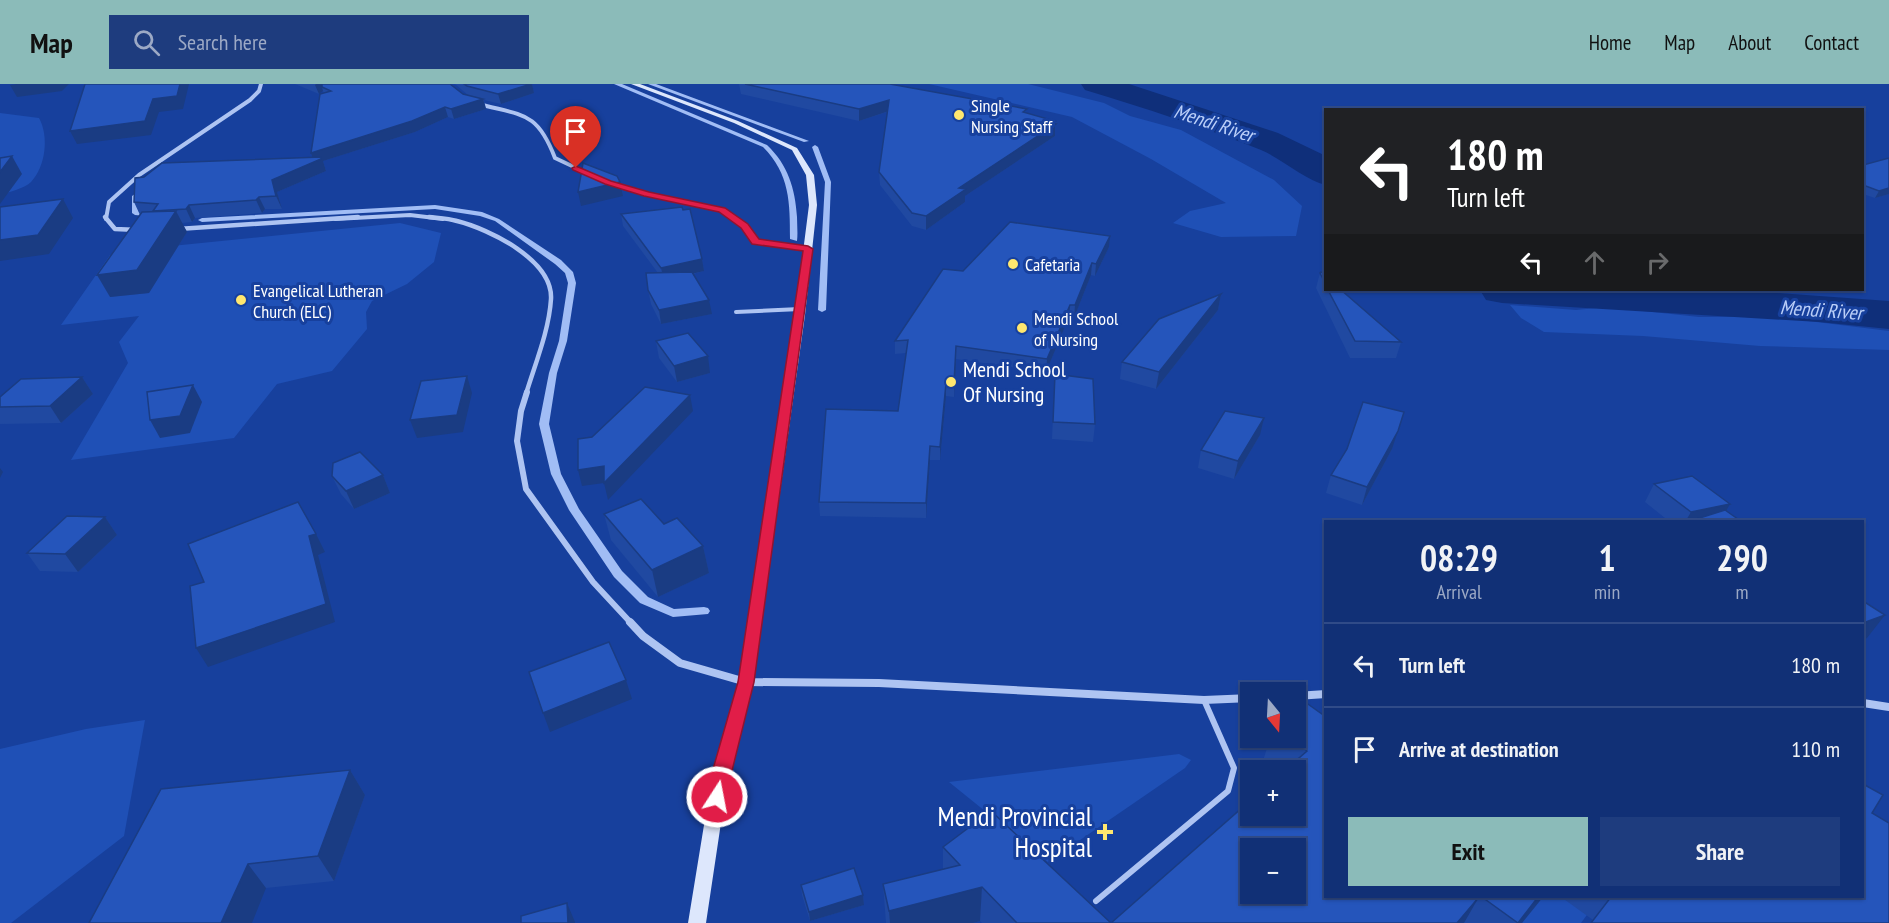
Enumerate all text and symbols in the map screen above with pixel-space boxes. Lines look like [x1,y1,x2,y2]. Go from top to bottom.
search box [109,15,529,69]
text: Map [30,24,73,61]
icon: search [130,26,163,59]
text: Search here [178,28,267,56]
text: Home [1589,29,1631,56]
text: Map [1664,29,1695,56]
text: About [1728,29,1771,56]
text: Contact [1804,29,1859,56]
place label: Single Nursing Staff [971,94,1053,138]
water label: Mendi River [1171,98,1260,149]
pin [550,106,601,168]
marker: Single Nursing Staff [952,108,966,122]
icon: arrive [559,115,592,148]
text: 180 m [1447,127,1544,182]
icon: left [1348,132,1426,210]
text: Turn left [1447,180,1525,214]
icon: left [1515,246,1548,279]
icon: ahead [1578,246,1611,279]
icon: right [1641,246,1674,279]
place label: Cafetaria [1025,253,1080,276]
marker: Cafetaria [1006,257,1020,271]
place label: Evangelical Lutheran Church (ELC) [253,279,383,323]
marker: Evangelical Lutheran Church (ELC) [234,293,248,307]
water label: Mendi River [1779,294,1866,326]
place label: Mendi School of Nursing [1034,307,1119,351]
marker: Mendi School of Nursing [1015,321,1029,335]
place label: Mendi School Of Nursing [963,355,1067,408]
marker: Mendi School Of Nursing [944,375,958,389]
text: 08:29 [1420,534,1498,581]
text: 1 [1598,534,1616,581]
text: 290 [1716,534,1768,581]
text: Arrival [1436,579,1482,605]
text: min [1594,579,1620,605]
text: m [1736,579,1749,605]
icon: left [1348,649,1381,682]
text: Turn left [1399,651,1465,679]
text: 180 m [1791,651,1840,679]
north arrow [1240,682,1306,748]
map controls [1240,682,1306,904]
icon: arrive [1348,733,1381,766]
text: Arrive at destination [1399,735,1559,763]
text: 110 m [1791,735,1840,763]
button: + [1240,760,1306,826]
position arrow [685,765,749,829]
place label: Mendi Provincial Hospital [938,799,1093,864]
button: Exit [1348,817,1588,886]
button: Share [1600,817,1840,886]
marker: Mendi Provincial Hospital [1096,823,1114,841]
button: − [1240,838,1306,904]

